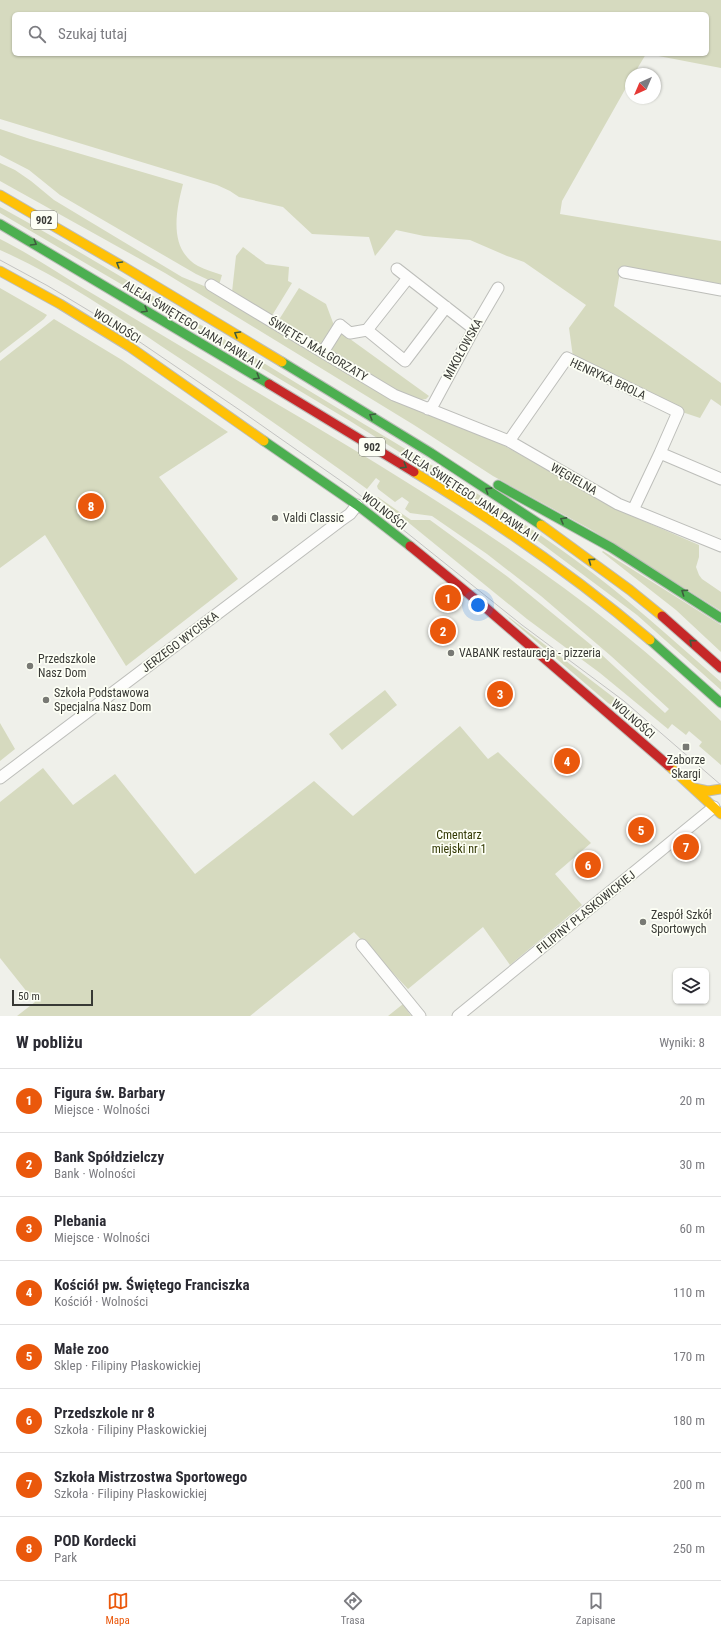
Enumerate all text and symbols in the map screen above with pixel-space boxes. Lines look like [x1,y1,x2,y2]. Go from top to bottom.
search box [12,12,709,56]
icon: search [26,23,48,45]
text: Szukaj tutaj [58,25,127,43]
north arrow [625,68,661,104]
road number: 902 [31,211,57,229]
one-way arrow [30,239,37,246]
one-way arrow [116,261,123,269]
street label: ALEJA ŚWIĘTEGO JANA PAWŁA II [121,277,266,372]
street label: WOLNOŚCI [91,305,144,346]
one-way arrow [141,305,148,312]
street label: ŚWIĘTEJ MAŁGORZATY [266,313,371,384]
street label: MIKOŁOWSKA [441,316,485,382]
one-way arrow [234,332,241,339]
street label: HENRYKA BROLA [568,355,648,403]
one-way arrow [253,373,260,380]
one-way arrow [369,414,376,421]
road number: 902 [359,438,385,456]
street label: ALEJA ŚWIĘTEGO JANA PAWŁA II [399,445,542,545]
street label: WĘGIELNA [548,460,600,498]
one-way arrow [400,461,407,469]
one-way arrow [485,487,492,494]
street label: WOLNOŚCI [359,488,410,533]
pin: 8 [78,491,104,521]
place label: Valdi Classic [283,511,344,525]
marker: Valdi Classic [270,513,280,523]
one-way arrow [560,517,567,524]
one-way arrow [588,559,595,566]
pin: 1 [435,583,461,613]
one-way arrow [681,590,688,597]
your location [468,595,488,615]
street label: JERZEGO WYCISKA [139,609,221,675]
pin: 2 [430,616,456,646]
one-way arrow [689,639,697,646]
place label: VABANK restauracja - pizzeria [459,646,601,660]
marker: VABANK restauracja - pizzeria [446,648,456,658]
place label: Przedszkole Nasz Dom [38,652,96,680]
marker: Przedszkole Nasz Dom [25,661,35,671]
pin: 3 [487,679,513,709]
place label: Szkoła Podstawowa Specjalna Nasz Dom [54,686,151,714]
marker: Szkoła Podstawowa Specjalna Nasz Dom [41,695,51,705]
street label: WOLNOŚCI [609,696,658,742]
marker: Zaborze Skargi [681,742,691,752]
pin: 4 [554,746,580,776]
place label: Zaborze Skargi [667,753,706,781]
pin: 5 [628,815,654,845]
park label: Cmentarz miejski nr 1 [432,828,486,856]
pin: 7 [673,832,699,862]
pin: 6 [575,850,601,880]
street label: FILIPINY PŁASKOWICKIEJ [534,868,638,956]
place label: Zespół Szkół Sportowych [651,908,712,936]
marker: Zespół Szkół Sportowych [638,917,648,927]
map controls [673,968,709,1004]
button: layers [673,968,709,1004]
scale bar [12,988,93,1007]
text: 50 m [18,990,40,1003]
text: W pobliżu [16,1032,83,1052]
text: Wyniki: 8 [659,1035,705,1050]
text: Figura św. Barbary [54,1084,165,1102]
text: 1 [26,1093,32,1108]
text: 20 m [679,1093,705,1108]
text: Miejsce · Wolności [54,1102,150,1117]
text: Bank Spółdzielczy [54,1148,164,1166]
text: 2 [26,1157,32,1172]
text: 30 m [679,1157,705,1172]
text: Bank · Wolności [54,1166,136,1181]
text: Plebania [54,1212,106,1230]
text: 3 [26,1221,32,1236]
text: 60 m [679,1221,705,1236]
text: Miejsce · Wolności [54,1230,150,1245]
text: Kościół pw. Świętego Franciszka [54,1276,250,1294]
text: 4 [26,1285,32,1300]
text: 110 m [673,1285,705,1300]
text: Kościół · Wolności [54,1294,148,1309]
text: Małe zoo [54,1340,109,1358]
text: 5 [26,1349,32,1364]
text: 170 m [673,1349,705,1364]
text: Sklep · Filipiny Płaskowickiej [54,1358,201,1373]
text: Przedszkole nr 8 [54,1404,155,1422]
text: 6 [26,1413,32,1428]
text: 180 m [673,1413,705,1428]
text: Szkoła · Filipiny Płaskowickiej [54,1422,207,1437]
text: Szkoła Mistrzostwa Sportowego [54,1468,247,1486]
text: 7 [26,1477,32,1492]
text: 200 m [673,1477,705,1492]
text: Szkoła · Filipiny Płaskowickiej [54,1486,207,1501]
text: POD Kordecki [54,1532,136,1550]
text: 8 [26,1541,32,1556]
text: 250 m [673,1541,705,1556]
text: Park [54,1550,77,1565]
tab: Mapa [105,1590,130,1627]
tab: Trasa [341,1590,365,1627]
tab: Zapisane [576,1590,616,1627]

